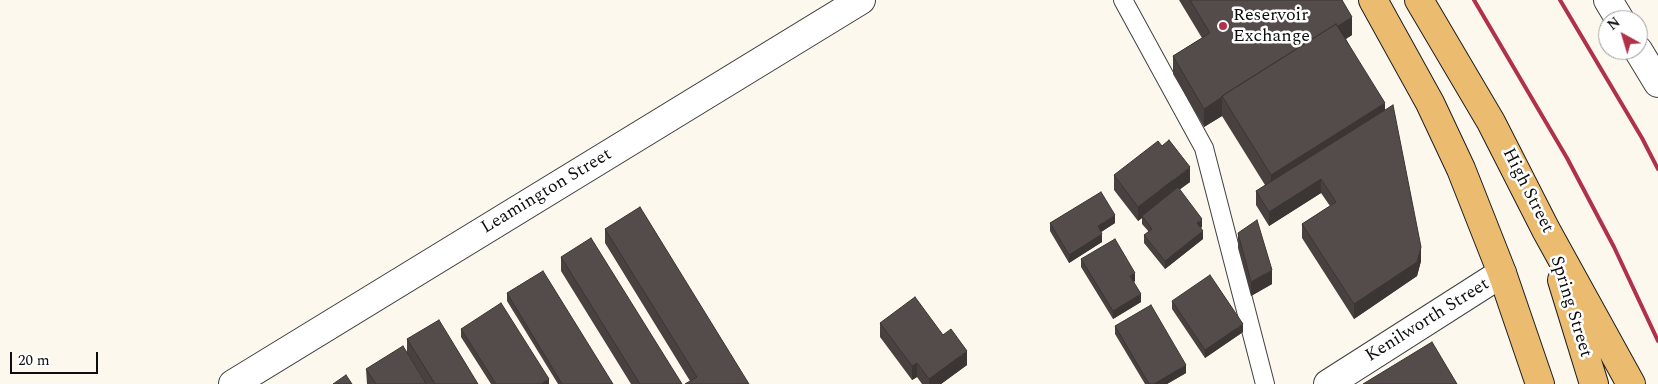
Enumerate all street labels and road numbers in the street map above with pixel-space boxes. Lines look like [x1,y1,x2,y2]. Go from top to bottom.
street label: Leamington Street [478,144,616,240]
street label: High Street [1496,145,1558,237]
street label: Spring Street [1544,254,1596,360]
street label: Kenilworth Street [1362,274,1494,368]

